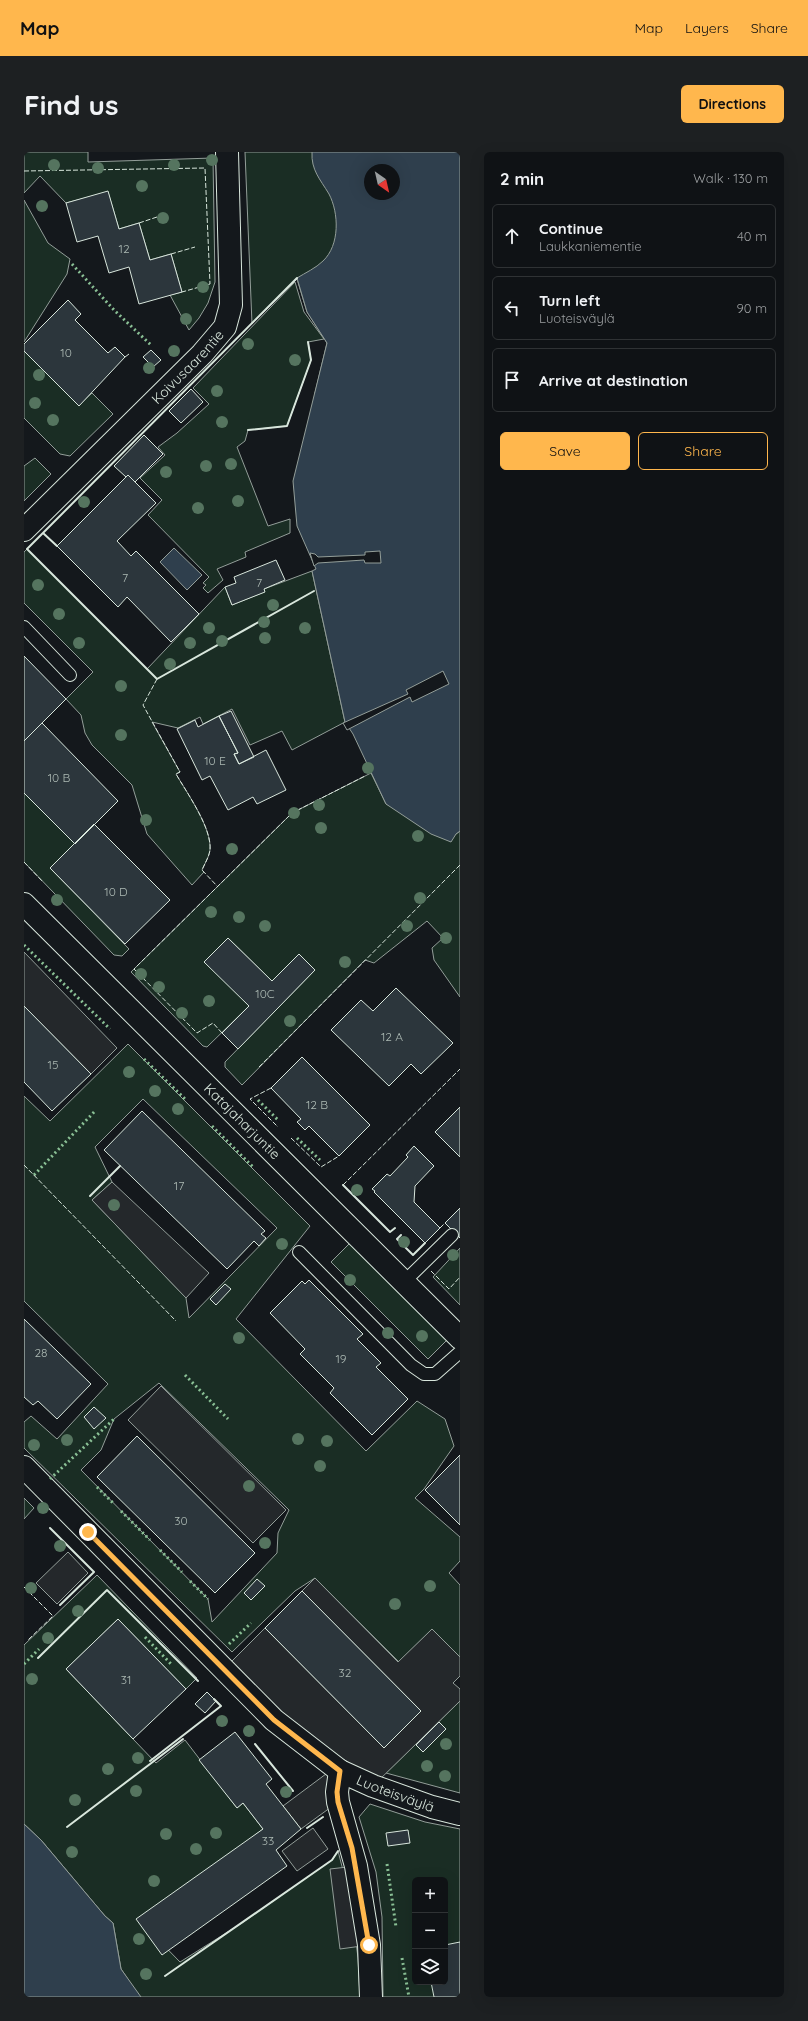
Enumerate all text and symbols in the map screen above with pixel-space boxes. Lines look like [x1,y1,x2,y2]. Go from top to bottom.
text: Map [20,16,59,40]
text: Map [634,19,663,37]
text: Layers [685,19,729,37]
text: Share [751,19,788,37]
button: Directions [681,85,784,123]
text: Find us [24,87,118,122]
north arrow [364,164,400,200]
text: 2 min [500,168,544,189]
text: Walk · 130 m [693,170,768,186]
text: Continue [539,219,603,238]
icon: ahead [501,225,523,247]
text: 40 m [737,228,767,244]
text: Laukkaniementie [539,238,642,254]
house number: 12 [118,241,130,256]
text: Turn left [539,291,601,310]
icon: left [501,297,523,319]
text: 90 m [737,300,767,316]
text: Luoteisväylä [539,310,615,326]
street label: Koivusaarentie [148,326,228,408]
house number: 10 [60,345,72,360]
icon: arrive [501,369,523,391]
text: Arrive at destination [539,371,688,390]
button: Save [500,432,630,470]
button: Share [638,432,768,470]
house number: 7 [122,570,128,585]
house number: 7 [256,575,262,590]
house number: 10 E [204,753,226,768]
house number: 10 B [48,770,71,785]
house number: 10 D [104,884,128,899]
house number: 10C [255,986,275,1001]
house number: 12 A [381,1029,403,1044]
house number: 15 [48,1057,58,1072]
street label: Katajaharjuntie [200,1079,284,1163]
house number: 12 B [306,1097,328,1112]
house number: 17 [174,1178,184,1193]
house number: 28 [34,1345,48,1360]
house number: 19 [335,1351,347,1366]
house number: 30 [174,1513,188,1528]
route end [79,1523,97,1541]
house number: 32 [339,1665,352,1680]
house number: 31 [121,1672,131,1687]
street label: Luoteisväylä [354,1771,437,1816]
house number: 33 [262,1833,274,1848]
map controls [412,1877,448,1985]
button: + [412,1877,448,1913]
button: − [412,1913,448,1949]
route start [360,1936,378,1954]
button: layers [412,1949,448,1985]

